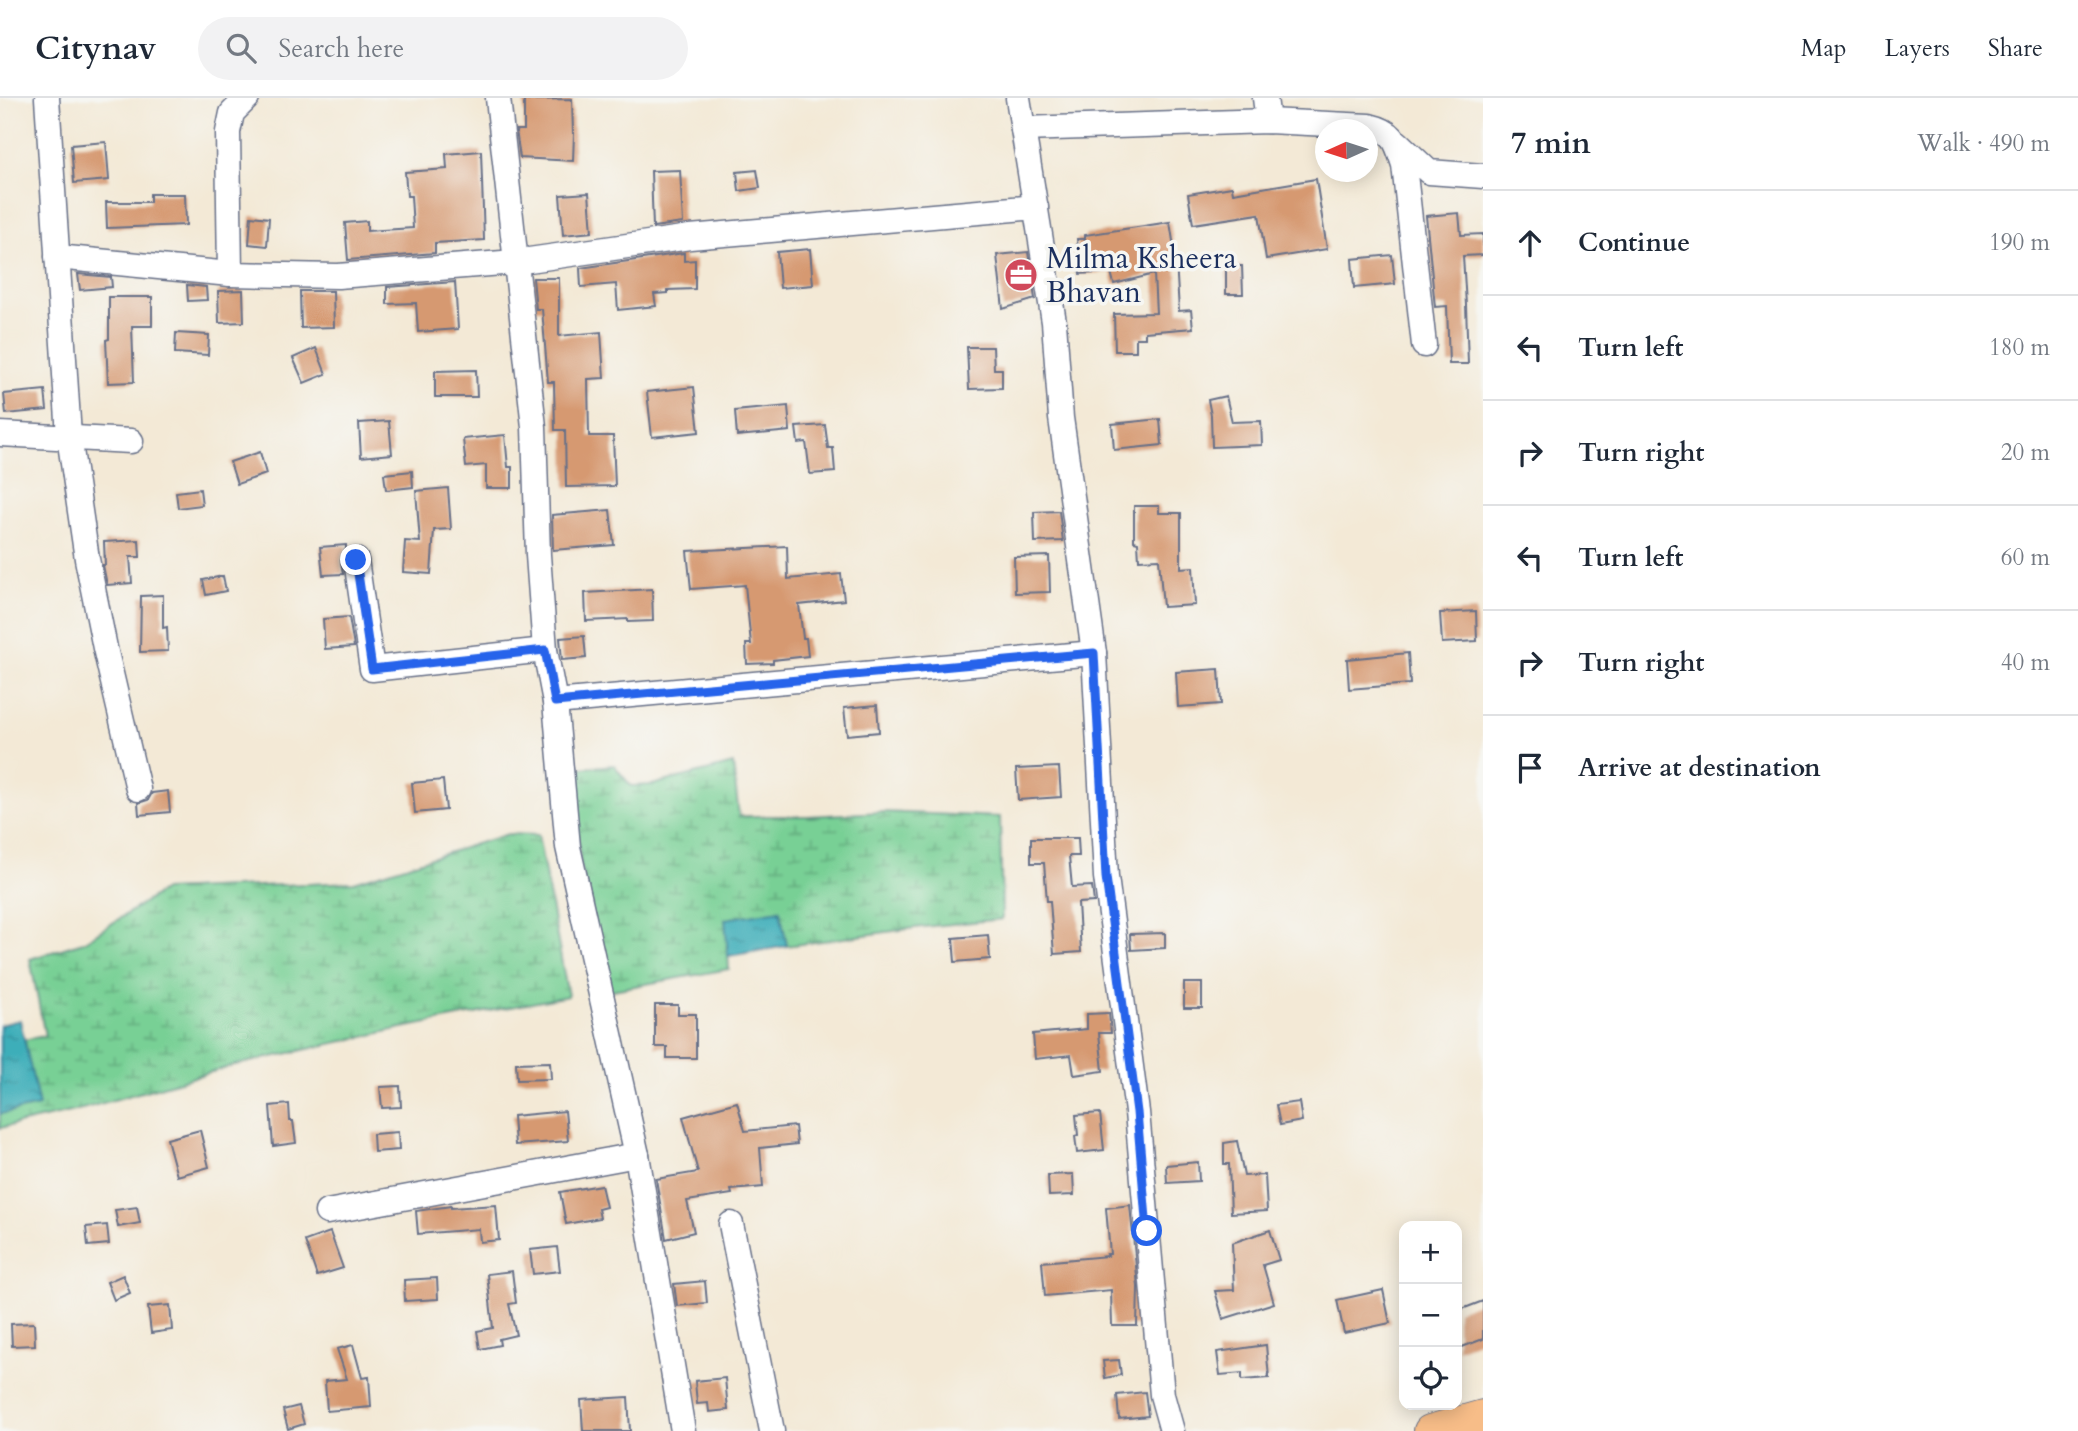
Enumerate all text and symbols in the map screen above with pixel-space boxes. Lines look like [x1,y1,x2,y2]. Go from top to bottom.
search box [198,17,688,80]
text: Citynav [35,26,156,71]
icon: search [222,29,260,67]
text: Search here [278,31,404,66]
text: Map [1801,32,1847,65]
text: Layers [1885,32,1950,65]
text: Share [1988,32,2043,65]
north arrow [1315,119,1378,182]
text: 7 min [1511,123,1591,164]
text: Walk · 490 m [1917,128,2050,159]
icon: ahead [1511,224,1549,262]
text: Continue [1578,225,1690,260]
text: 190 m [1989,227,2050,258]
place label: Milma Ksheera Bhavan [1046,238,1237,313]
office icon: Milma Ksheera Bhavan [1002,256,1040,294]
icon: left [1511,329,1549,367]
text: Turn left [1578,330,1683,365]
text: 180 m [1989,332,2050,363]
icon: right [1511,434,1549,472]
text: Turn right [1578,435,1705,470]
text: 20 m [2001,437,2050,468]
icon: left [1511,539,1549,577]
text: Turn left [1578,540,1683,575]
text: 60 m [2001,542,2050,573]
route end [340,544,371,575]
icon: right [1511,644,1549,682]
text: Turn right [1578,645,1705,680]
text: 40 m [2001,647,2050,678]
icon: arrive [1511,749,1549,787]
text: Arrive at destination [1578,750,1821,785]
route start [1131,1215,1162,1246]
map controls [1399,1221,1462,1410]
button: + [1399,1221,1462,1284]
button: − [1399,1284,1462,1347]
button: locate [1399,1347,1462,1410]

